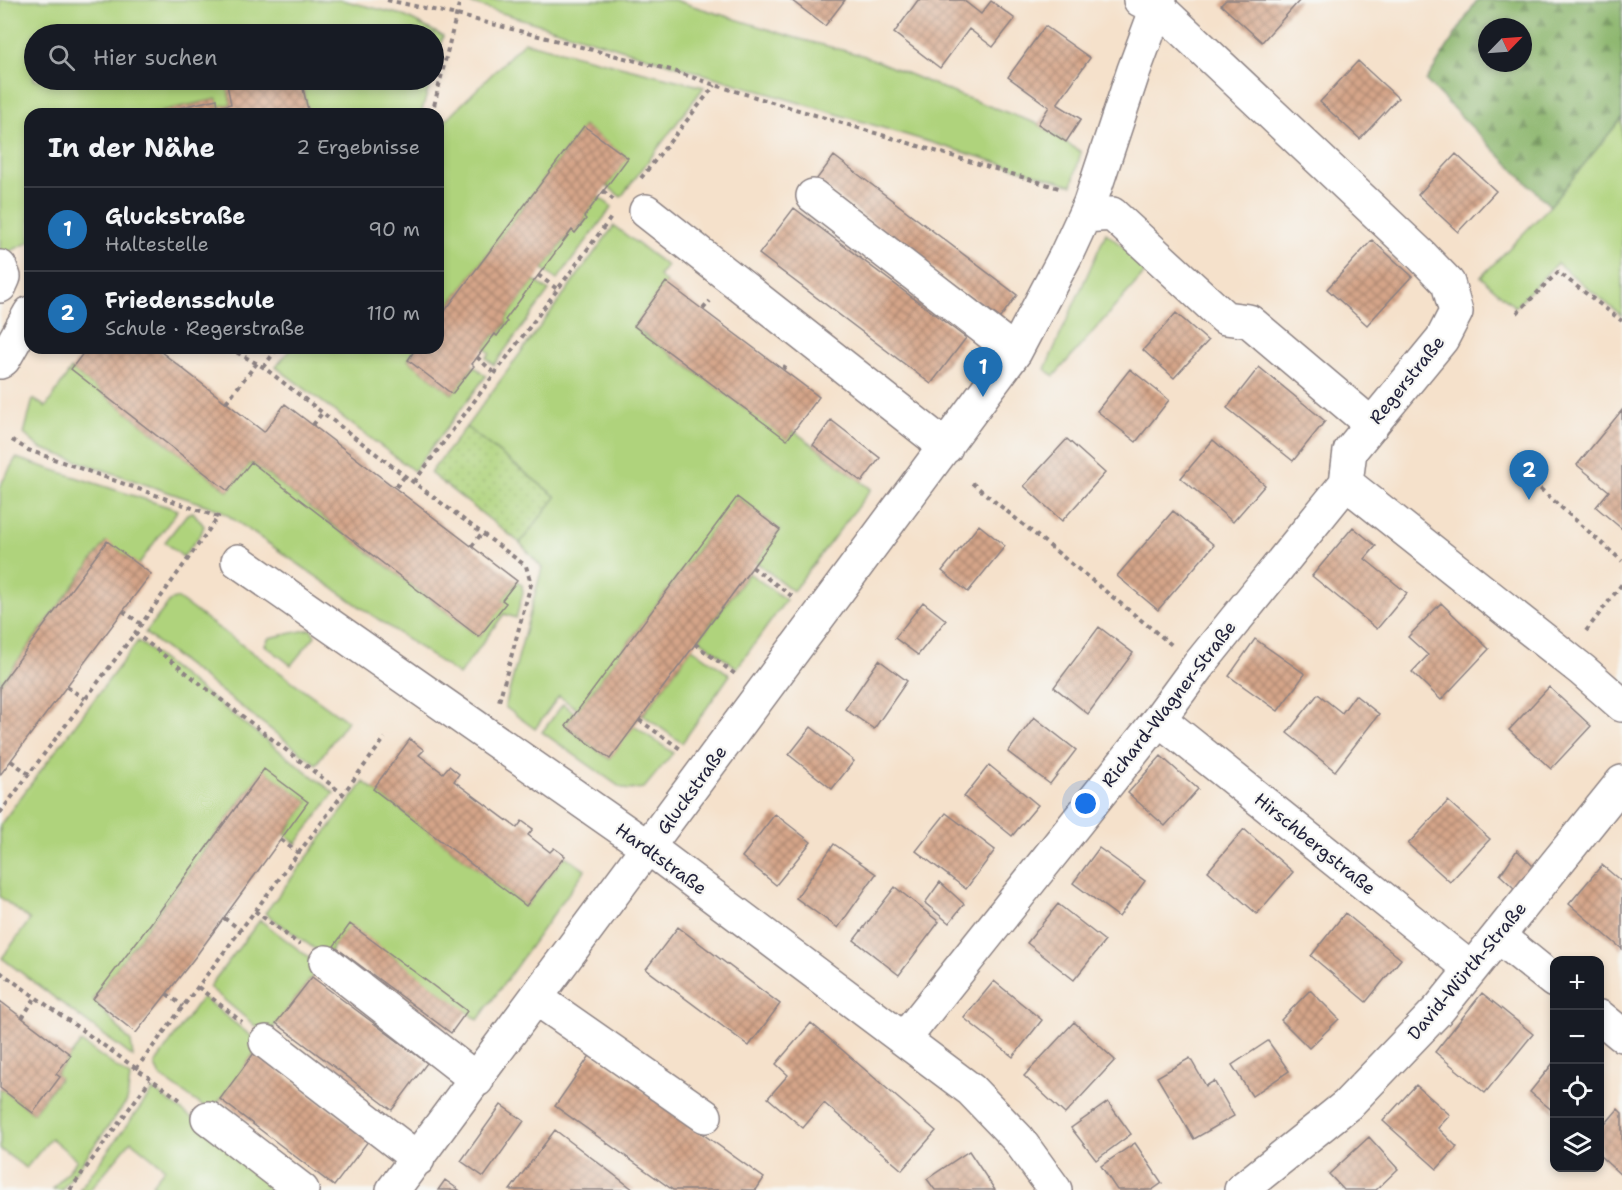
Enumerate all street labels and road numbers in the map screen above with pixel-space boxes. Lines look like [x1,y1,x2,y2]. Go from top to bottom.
street label: Regerstraße [1364,331,1450,429]
street label: Richard-Wagner-Straße [1096,616,1242,792]
street label: Gluckstraße [652,741,732,839]
street label: Hirschbergstraße [1249,788,1381,900]
street label: Hardtstraße [610,818,712,900]
street label: David-Würth-Straße [1402,897,1532,1045]

